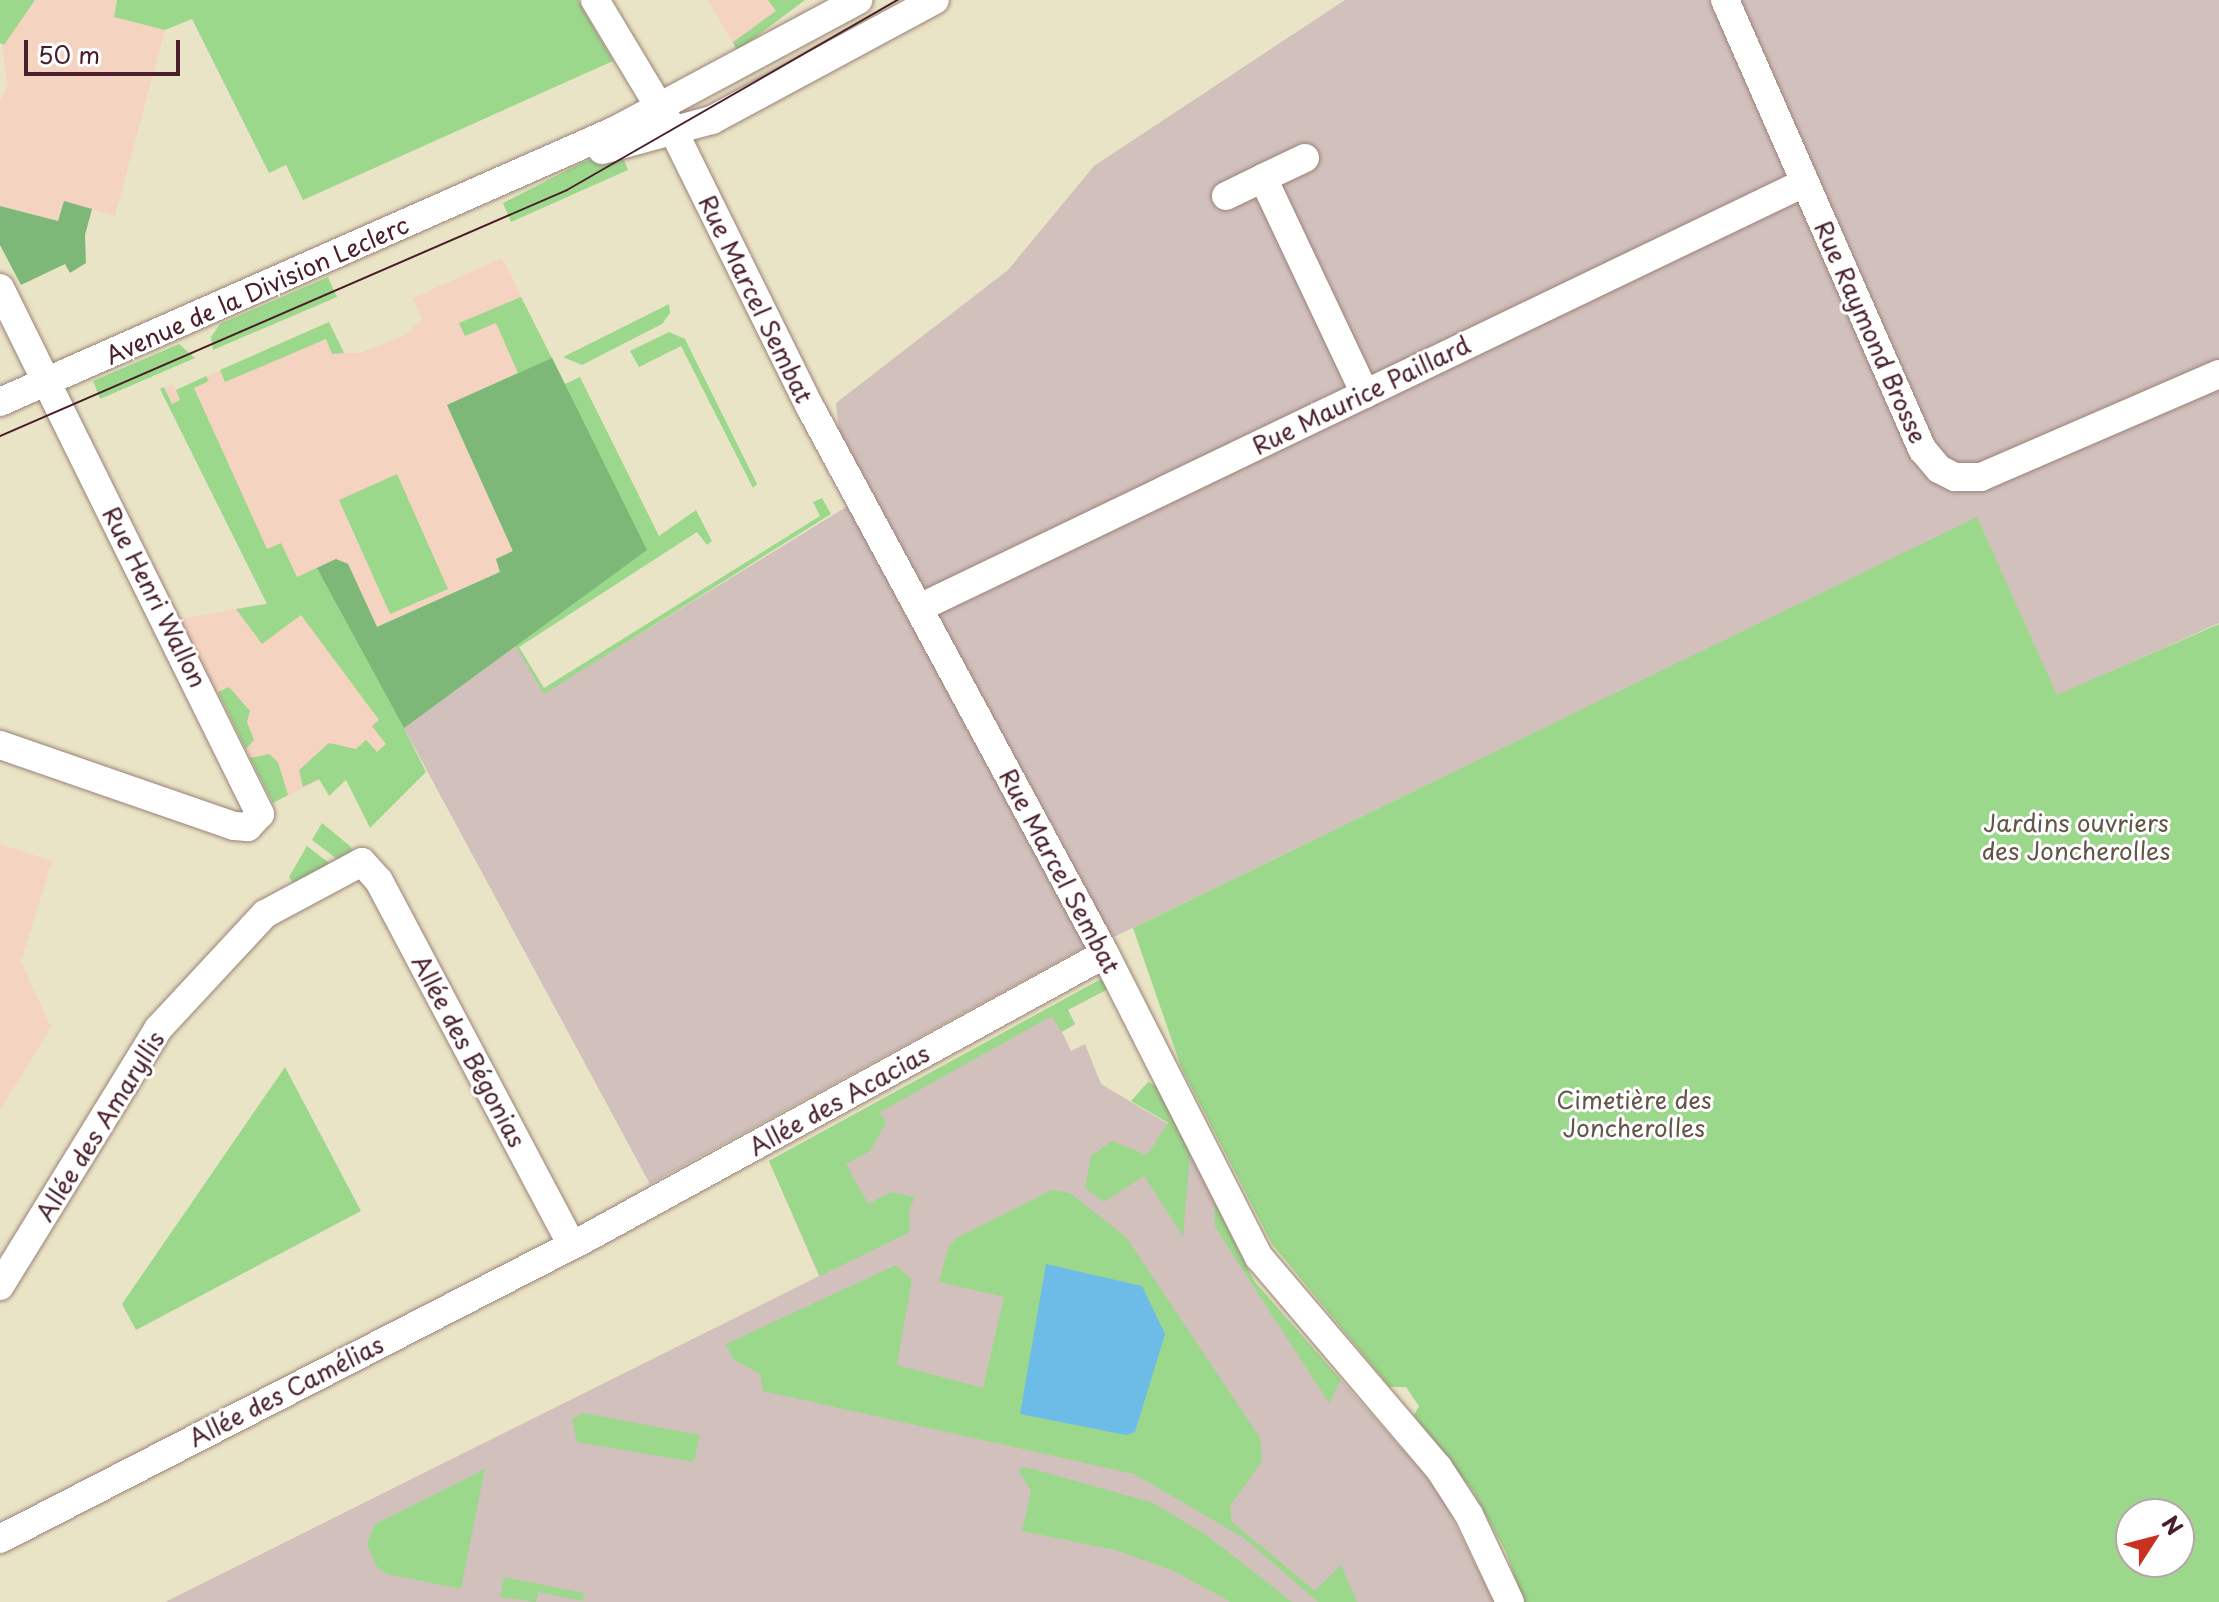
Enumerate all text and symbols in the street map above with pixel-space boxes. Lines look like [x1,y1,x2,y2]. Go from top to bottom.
scale bar [28,24,184,74]
text: 50 m [38,36,100,72]
street label: Rue Marcel Sembat [693,191,819,407]
street label: Avenue de la Division Leclerc [100,209,414,371]
street label: Rue Raymond Brosse [1808,214,1934,450]
street label: Rue Maurice Paillard [1246,329,1476,461]
street label: Rue Henri Wallon [96,500,214,694]
street label: Rue Marcel Sembat [994,764,1126,978]
park label: Jardins ouvriers des Joncherolles [1982,809,2170,865]
street label: Allée des Bégonias [406,949,532,1153]
street label: Allée des Amaryllis [29,1025,171,1227]
street label: Allée des Acacias [743,1038,935,1162]
park label: Cimetière des Joncherolles [1556,1086,1712,1142]
street label: Allée des Camélias [183,1329,389,1453]
north arrow [2115,1498,2195,1578]
text: N [2155,1508,2192,1542]

